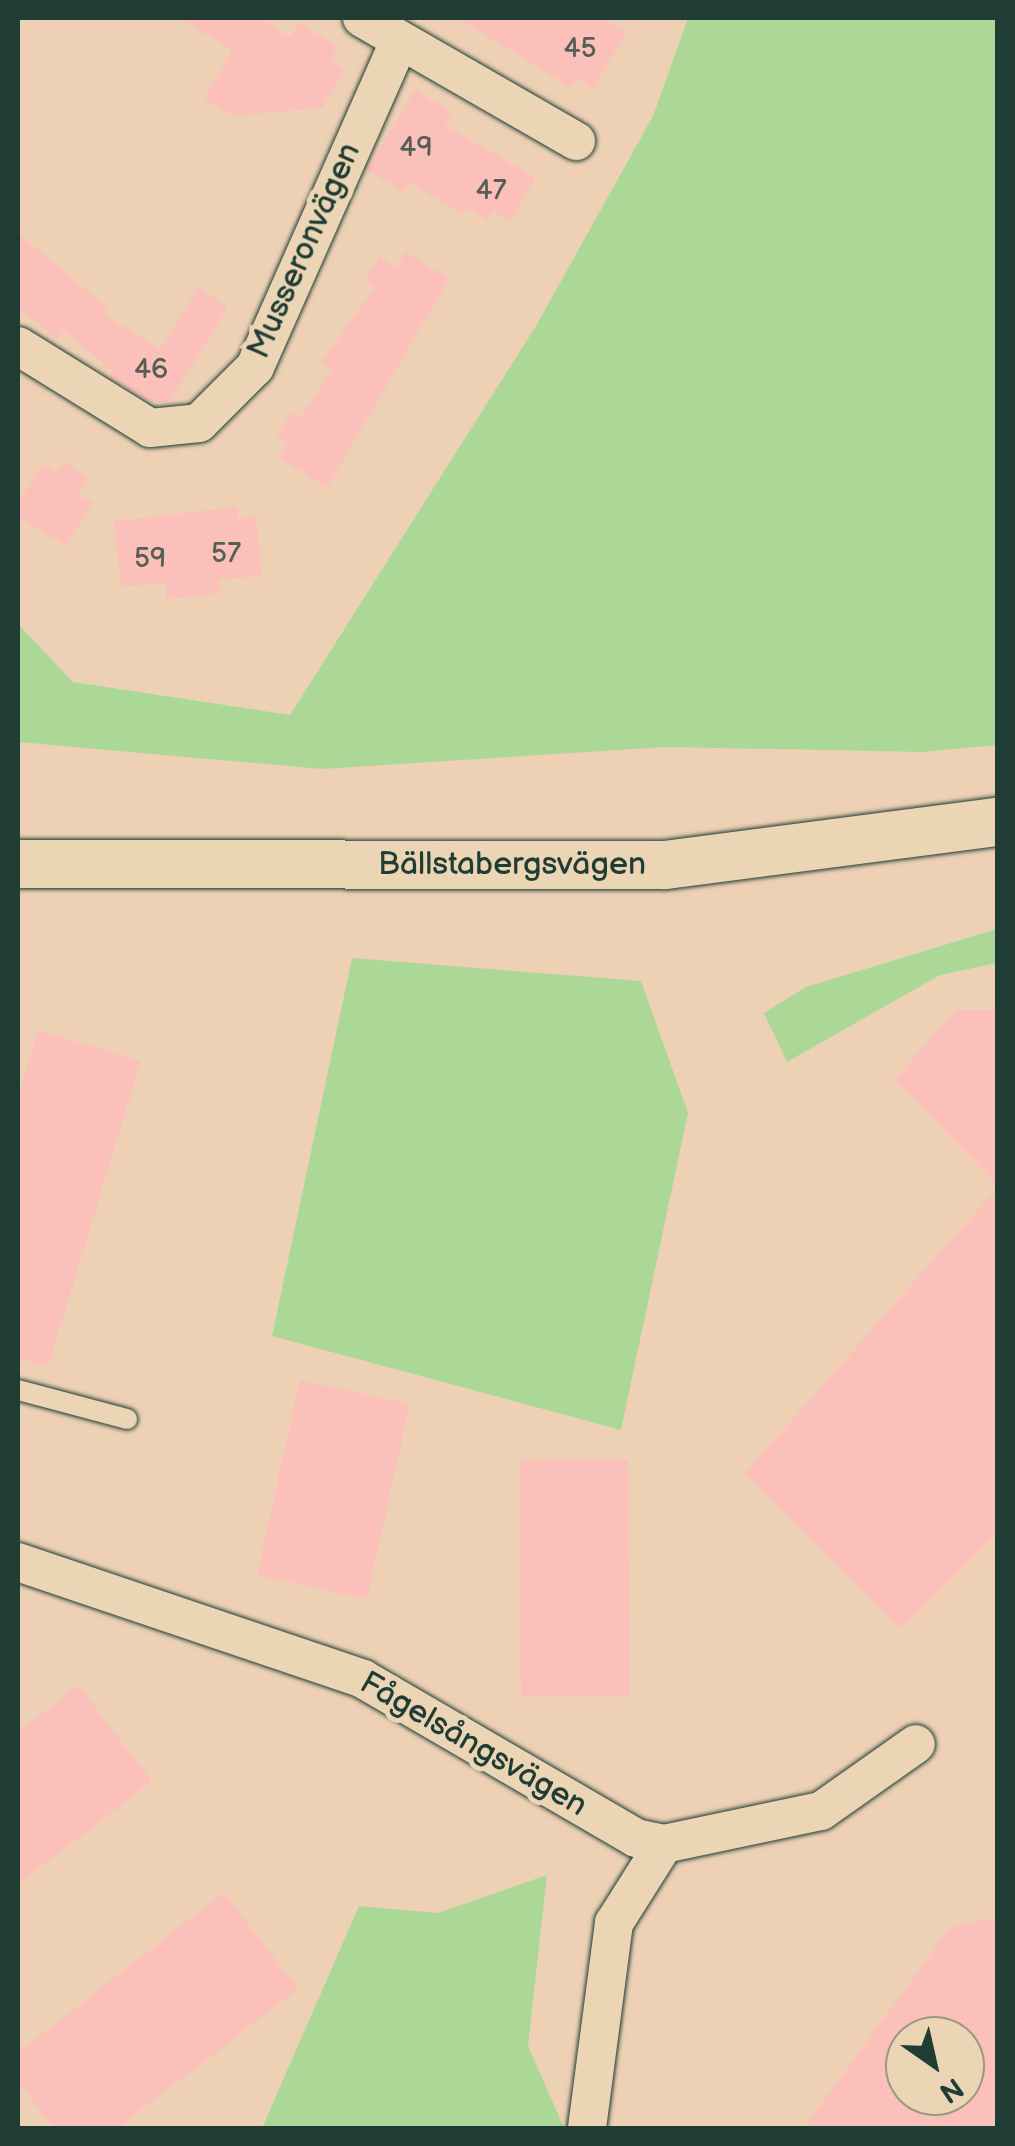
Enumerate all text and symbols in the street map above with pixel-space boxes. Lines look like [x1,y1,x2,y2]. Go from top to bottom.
house number: 45 [563,32,597,66]
house number: 49 [399,131,433,165]
street label: Musseronvägen [240,137,370,365]
house number: 47 [476,174,506,208]
house number: 46 [134,353,168,387]
house number: 57 [211,537,241,571]
house number: 59 [134,542,166,576]
street label: Bällstabergsvägen [378,846,646,884]
street label: Fågelsångsvägen [353,1664,593,1826]
north arrow [885,2016,985,2116]
text: N [933,2070,969,2109]

